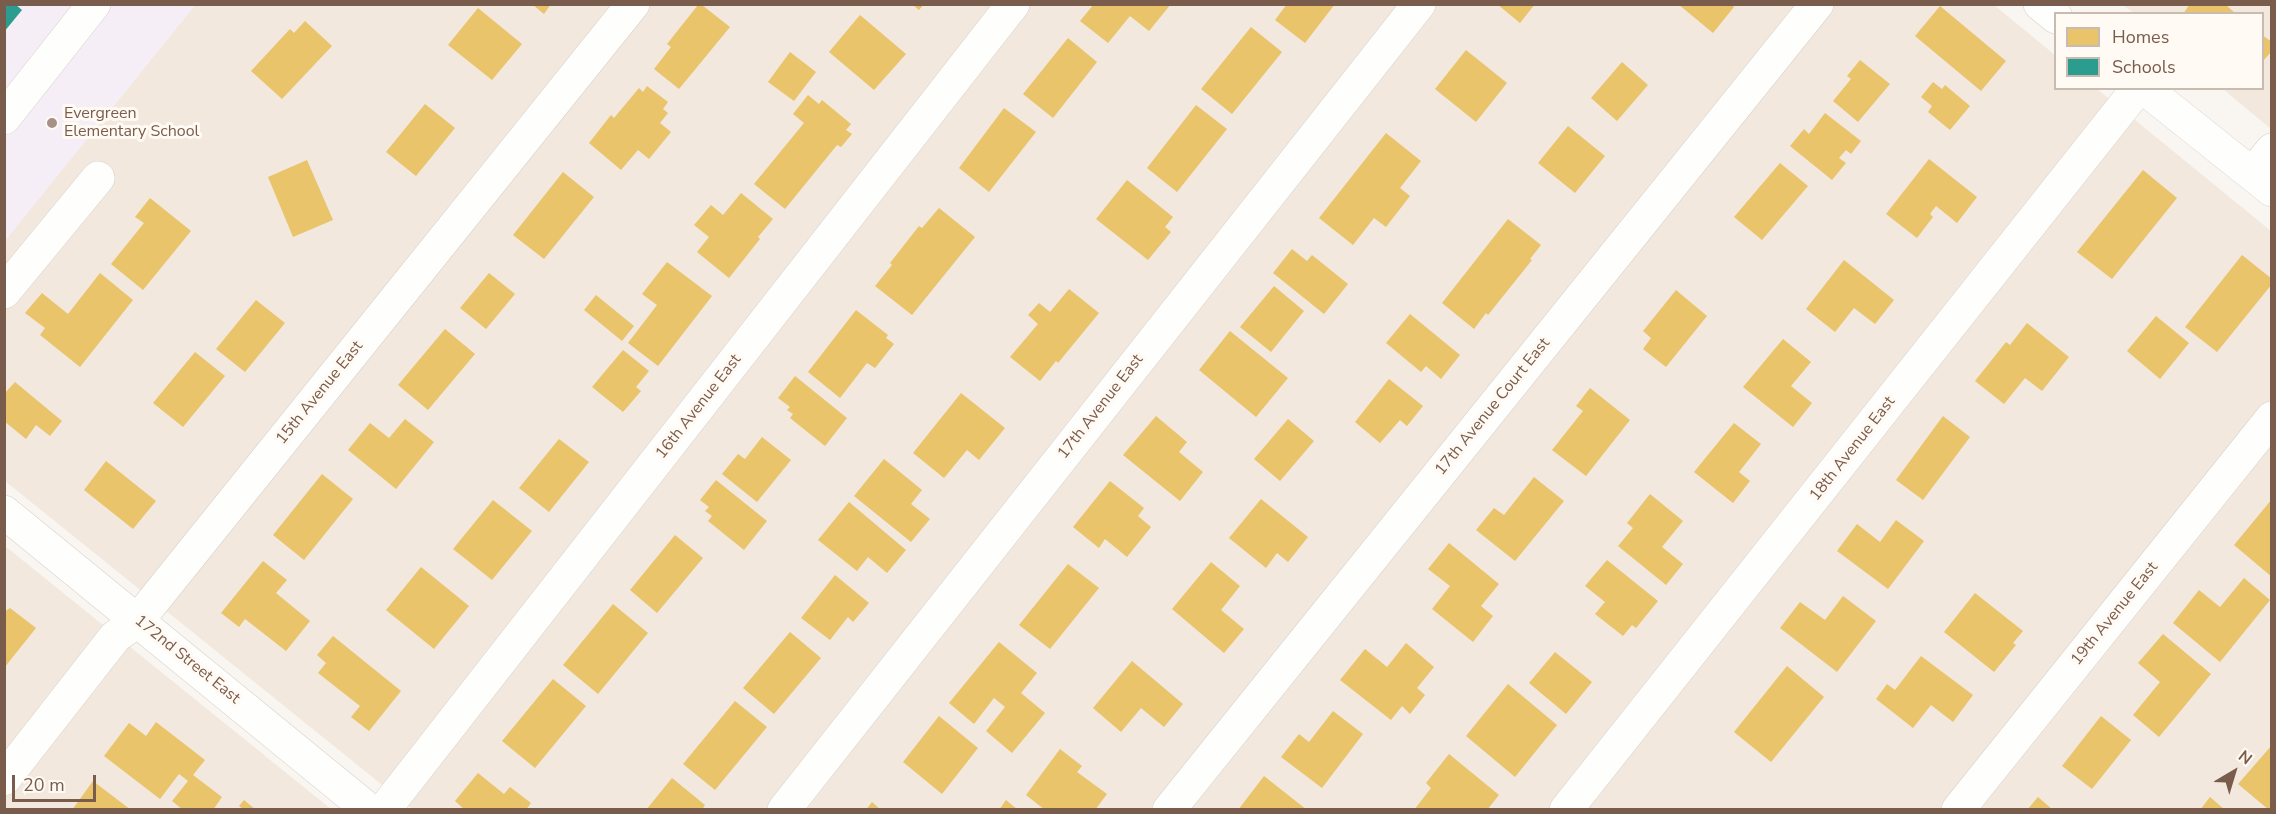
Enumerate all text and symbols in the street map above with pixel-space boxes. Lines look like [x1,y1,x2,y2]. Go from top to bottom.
legend [2054,12,2264,90]
text: Homes [2112,25,2169,49]
text: Schools [2112,55,2176,79]
place label: Evergreen Elementary School [64,104,199,142]
marker: Evergreen Elementary School [45,116,59,130]
street label: 17th Avenue Court East [1432,334,1554,480]
street label: 15th Avenue East [272,337,368,449]
street label: 16th Avenue East [652,351,746,463]
street label: 17th Avenue East [1054,351,1148,463]
street label: 18th Avenue East [1806,393,1900,505]
street label: 19th Avenue East [2067,558,2163,670]
street label: 172nd Street East [130,612,244,708]
north arrow [2204,742,2264,802]
text: N [2234,745,2257,770]
scale bar [15,763,99,801]
text: 20 m [23,773,65,797]

